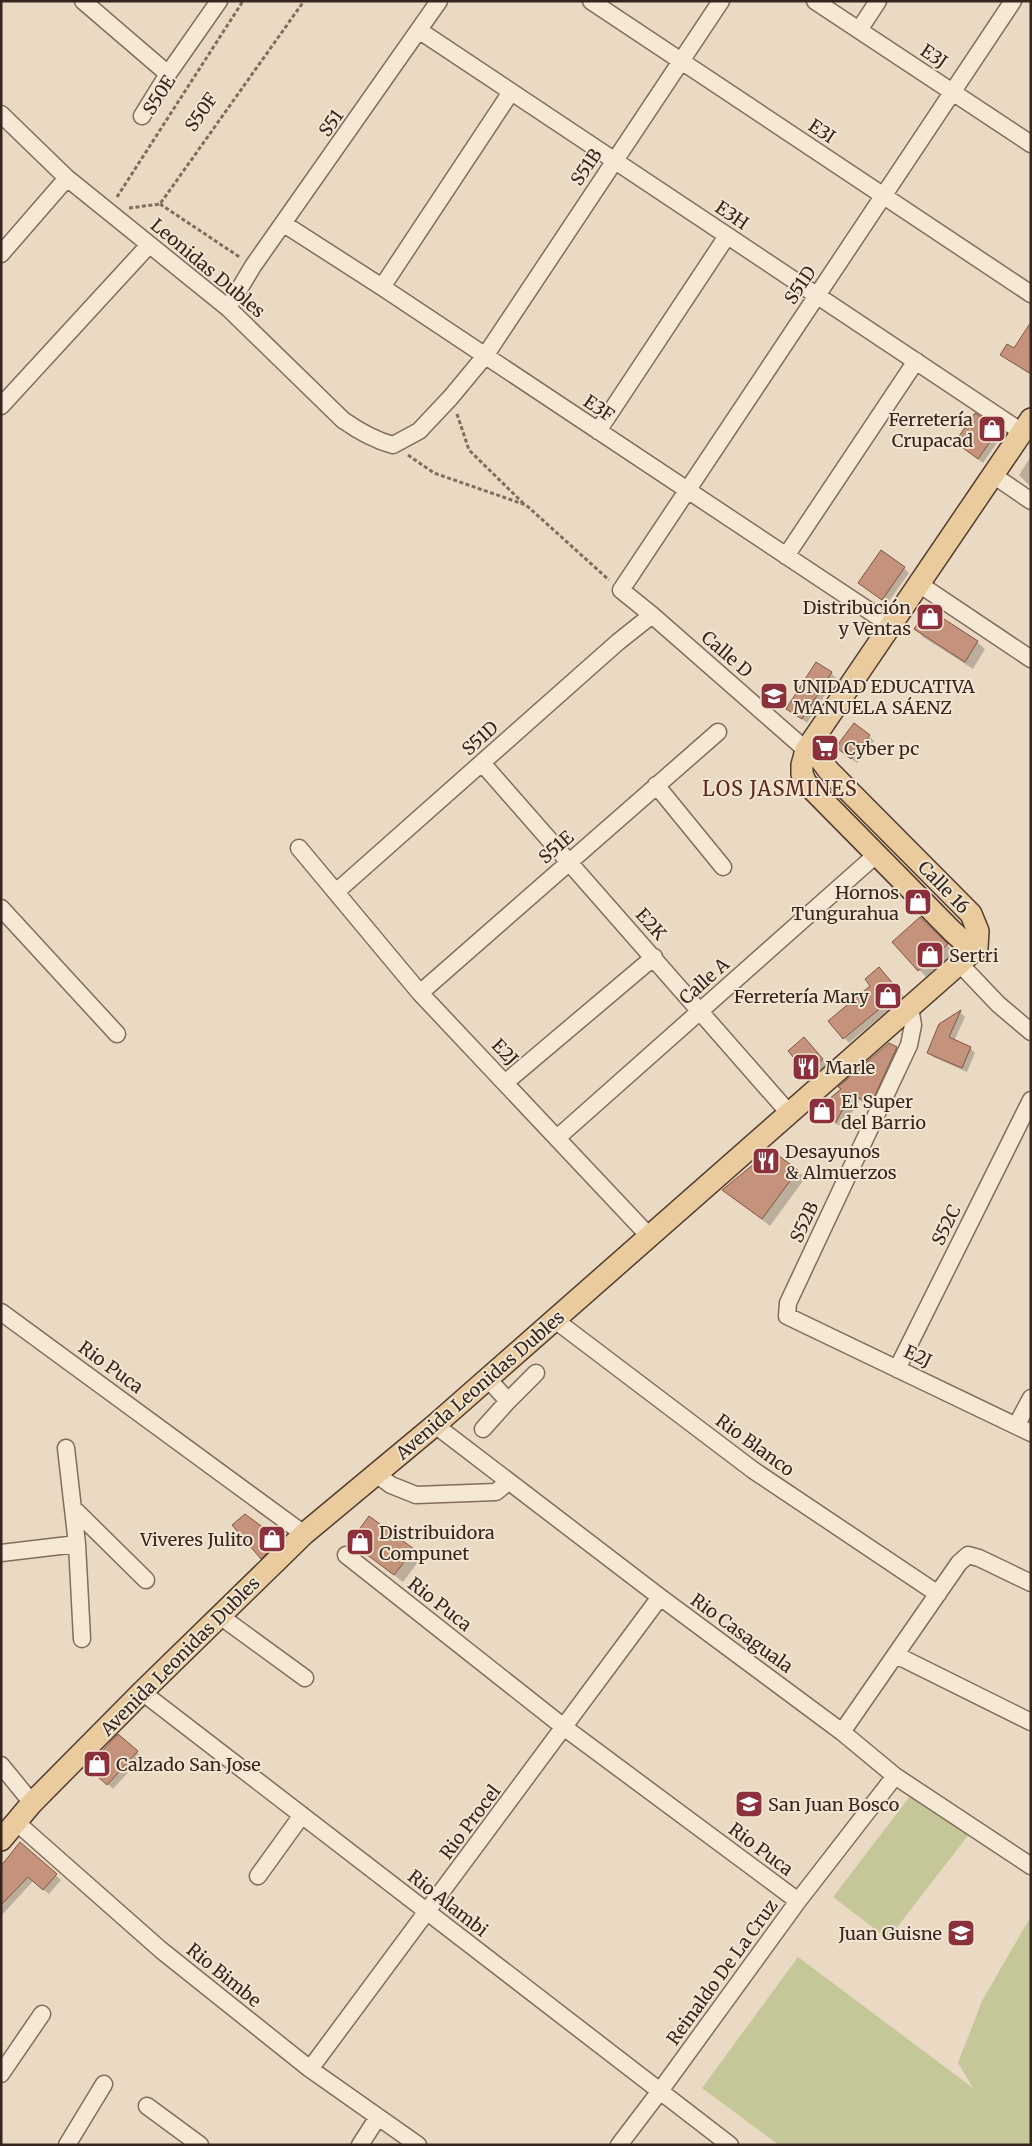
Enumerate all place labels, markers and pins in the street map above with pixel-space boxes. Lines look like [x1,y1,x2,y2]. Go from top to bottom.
place label: Ferretería Crupacad [888,408,973,452]
shop icon: Ferretería Crupacad [977,414,1007,444]
place label: Distribución y Ventas [803,596,911,640]
shop icon: Distribución y Ventas [915,602,945,632]
place label: UNIDAD EDUCATIVA MANUELA SÁENZ [793,675,975,719]
school or university icon: UNIDAD EDUCATIVA MANUELA SÁENZ [759,681,789,711]
supermarket icon: Cyber pc [810,733,840,763]
place label: Cyber pc [844,737,919,760]
place label: Hornos Tungurahua [791,881,899,925]
shop icon: Hornos Tungurahua [903,887,933,917]
shop icon: Sertri [915,940,945,970]
place label: Sertri [949,944,999,967]
shop icon: Ferretería Mary [873,981,903,1011]
place label: Ferretería Mary [734,985,870,1008]
restaurant icon: Marle [791,1052,821,1082]
place label: Marle [825,1056,875,1079]
place label: El Super del Barrio [841,1090,926,1134]
shop icon: El Super del Barrio [807,1096,837,1126]
place label: Desayunos & Almuerzos [785,1140,897,1184]
restaurant icon: Desayunos & Almuerzos [751,1146,781,1176]
place label: Distribuidora Compunet [379,1521,495,1565]
shop icon: Viveres Julito [257,1524,287,1554]
shop icon: Distribuidora Compunet [345,1527,375,1557]
place label: Viveres Julito [139,1528,253,1551]
shop icon: Calzado San Jose [82,1749,112,1779]
place label: Calzado San Jose [116,1753,261,1776]
school or university icon: San Juan Bosco [734,1789,764,1819]
place label: San Juan Bosco [768,1793,899,1816]
school or university icon: Juan Guisne [946,1918,976,1948]
place label: Juan Guisne [838,1922,942,1945]

